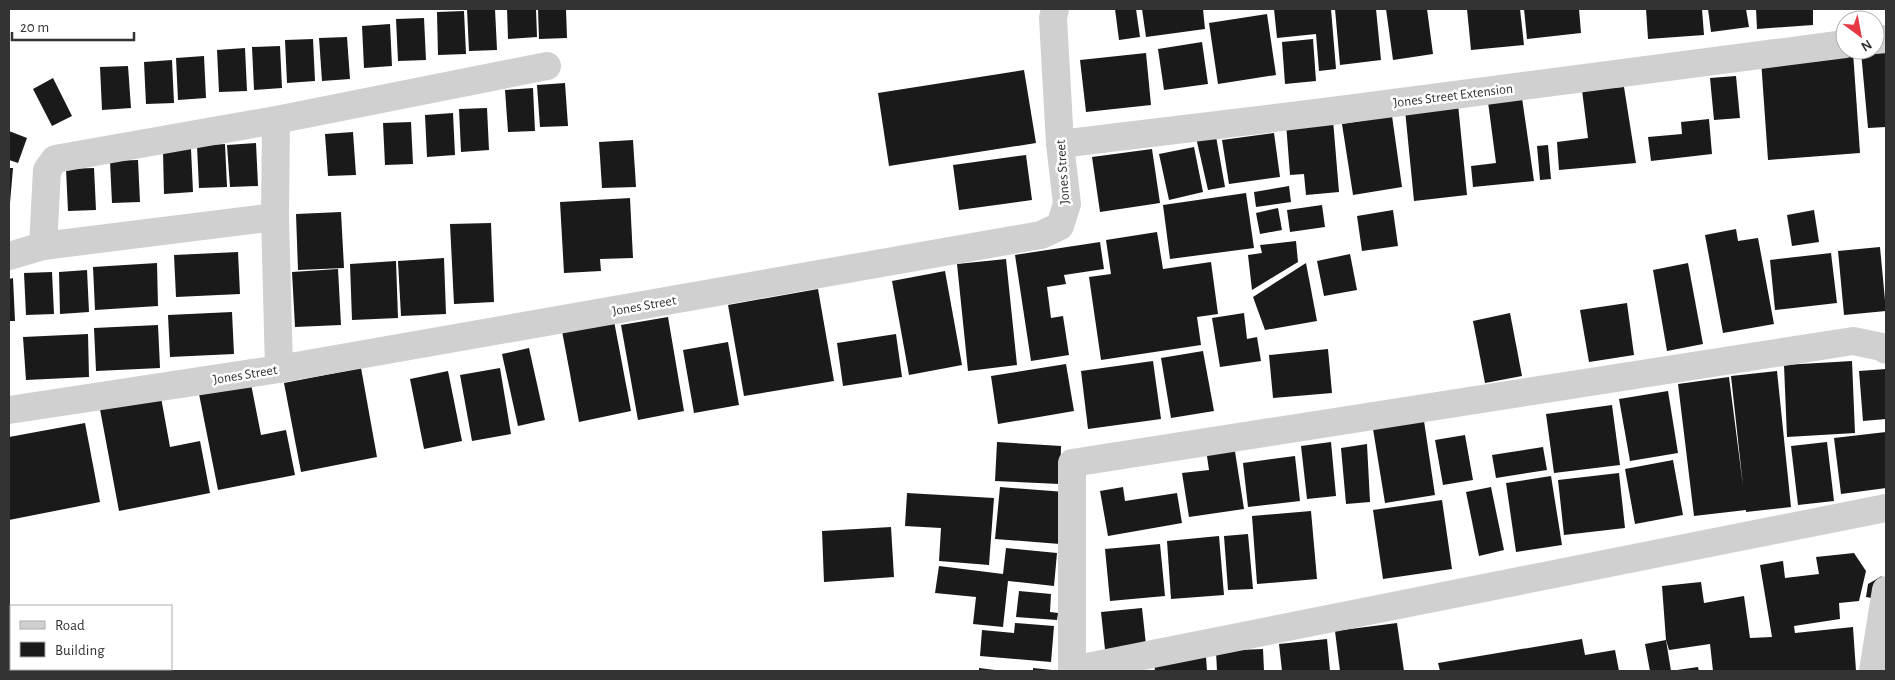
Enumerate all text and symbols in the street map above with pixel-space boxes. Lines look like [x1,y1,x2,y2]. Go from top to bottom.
scale bar [12,10,135,42]
north arrow [1835,10,1885,60]
text: 20 m [20,20,49,35]
text: N [1859,37,1874,54]
street label: Jones Street Extension [1392,82,1514,110]
street label: Jones Street [1054,139,1072,205]
street label: Jones Street [611,293,678,319]
street label: Jones Street [212,363,279,387]
legend [10,605,172,670]
text: Road [55,618,85,633]
text: Building [55,643,105,658]

